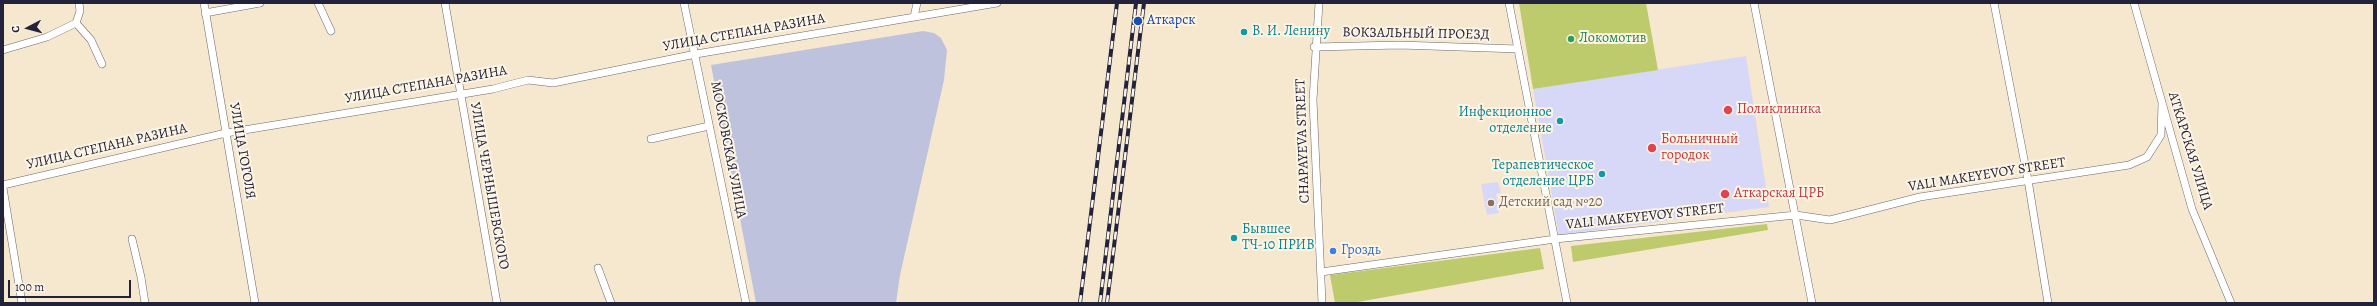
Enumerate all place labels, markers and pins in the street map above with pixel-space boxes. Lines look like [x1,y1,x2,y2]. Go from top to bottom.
place label: Аткарск [1147,13,1196,29]
marker: Аткарск [1132,15,1144,27]
place label: В. И. Ленину [1252,24,1330,40]
marker: В. И. Ленину [1239,27,1249,37]
place label: Локомотив [1579,31,1647,47]
marker: Локомотив [1566,34,1576,44]
place label: Поликлиника [1737,102,1821,118]
marker: Поликлиника [1722,104,1734,116]
place label: Инфекционное отделение [1458,105,1552,138]
marker: Инфекционное отделение [1555,116,1565,126]
place label: Больничный городок [1661,132,1738,164]
marker: Больничный городок [1646,142,1658,154]
place label: Терапевтическое отделение ЦРБ [1492,158,1594,190]
marker: Терапевтическое отделение ЦРБ [1597,169,1607,179]
place label: Аткарская ЦРБ [1734,186,1824,202]
marker: Аткарская ЦРБ [1719,188,1731,200]
place label: Детский сад №20 [1499,195,1603,211]
marker: Детский сад №20 [1486,198,1496,208]
place label: Бывшее ТЧ-10 ПРИВ [1242,222,1314,254]
marker: Бывшее ТЧ-10 ПРИВ [1229,233,1239,243]
place label: Гроздь [1341,243,1381,259]
marker: Гроздь [1328,246,1338,256]

